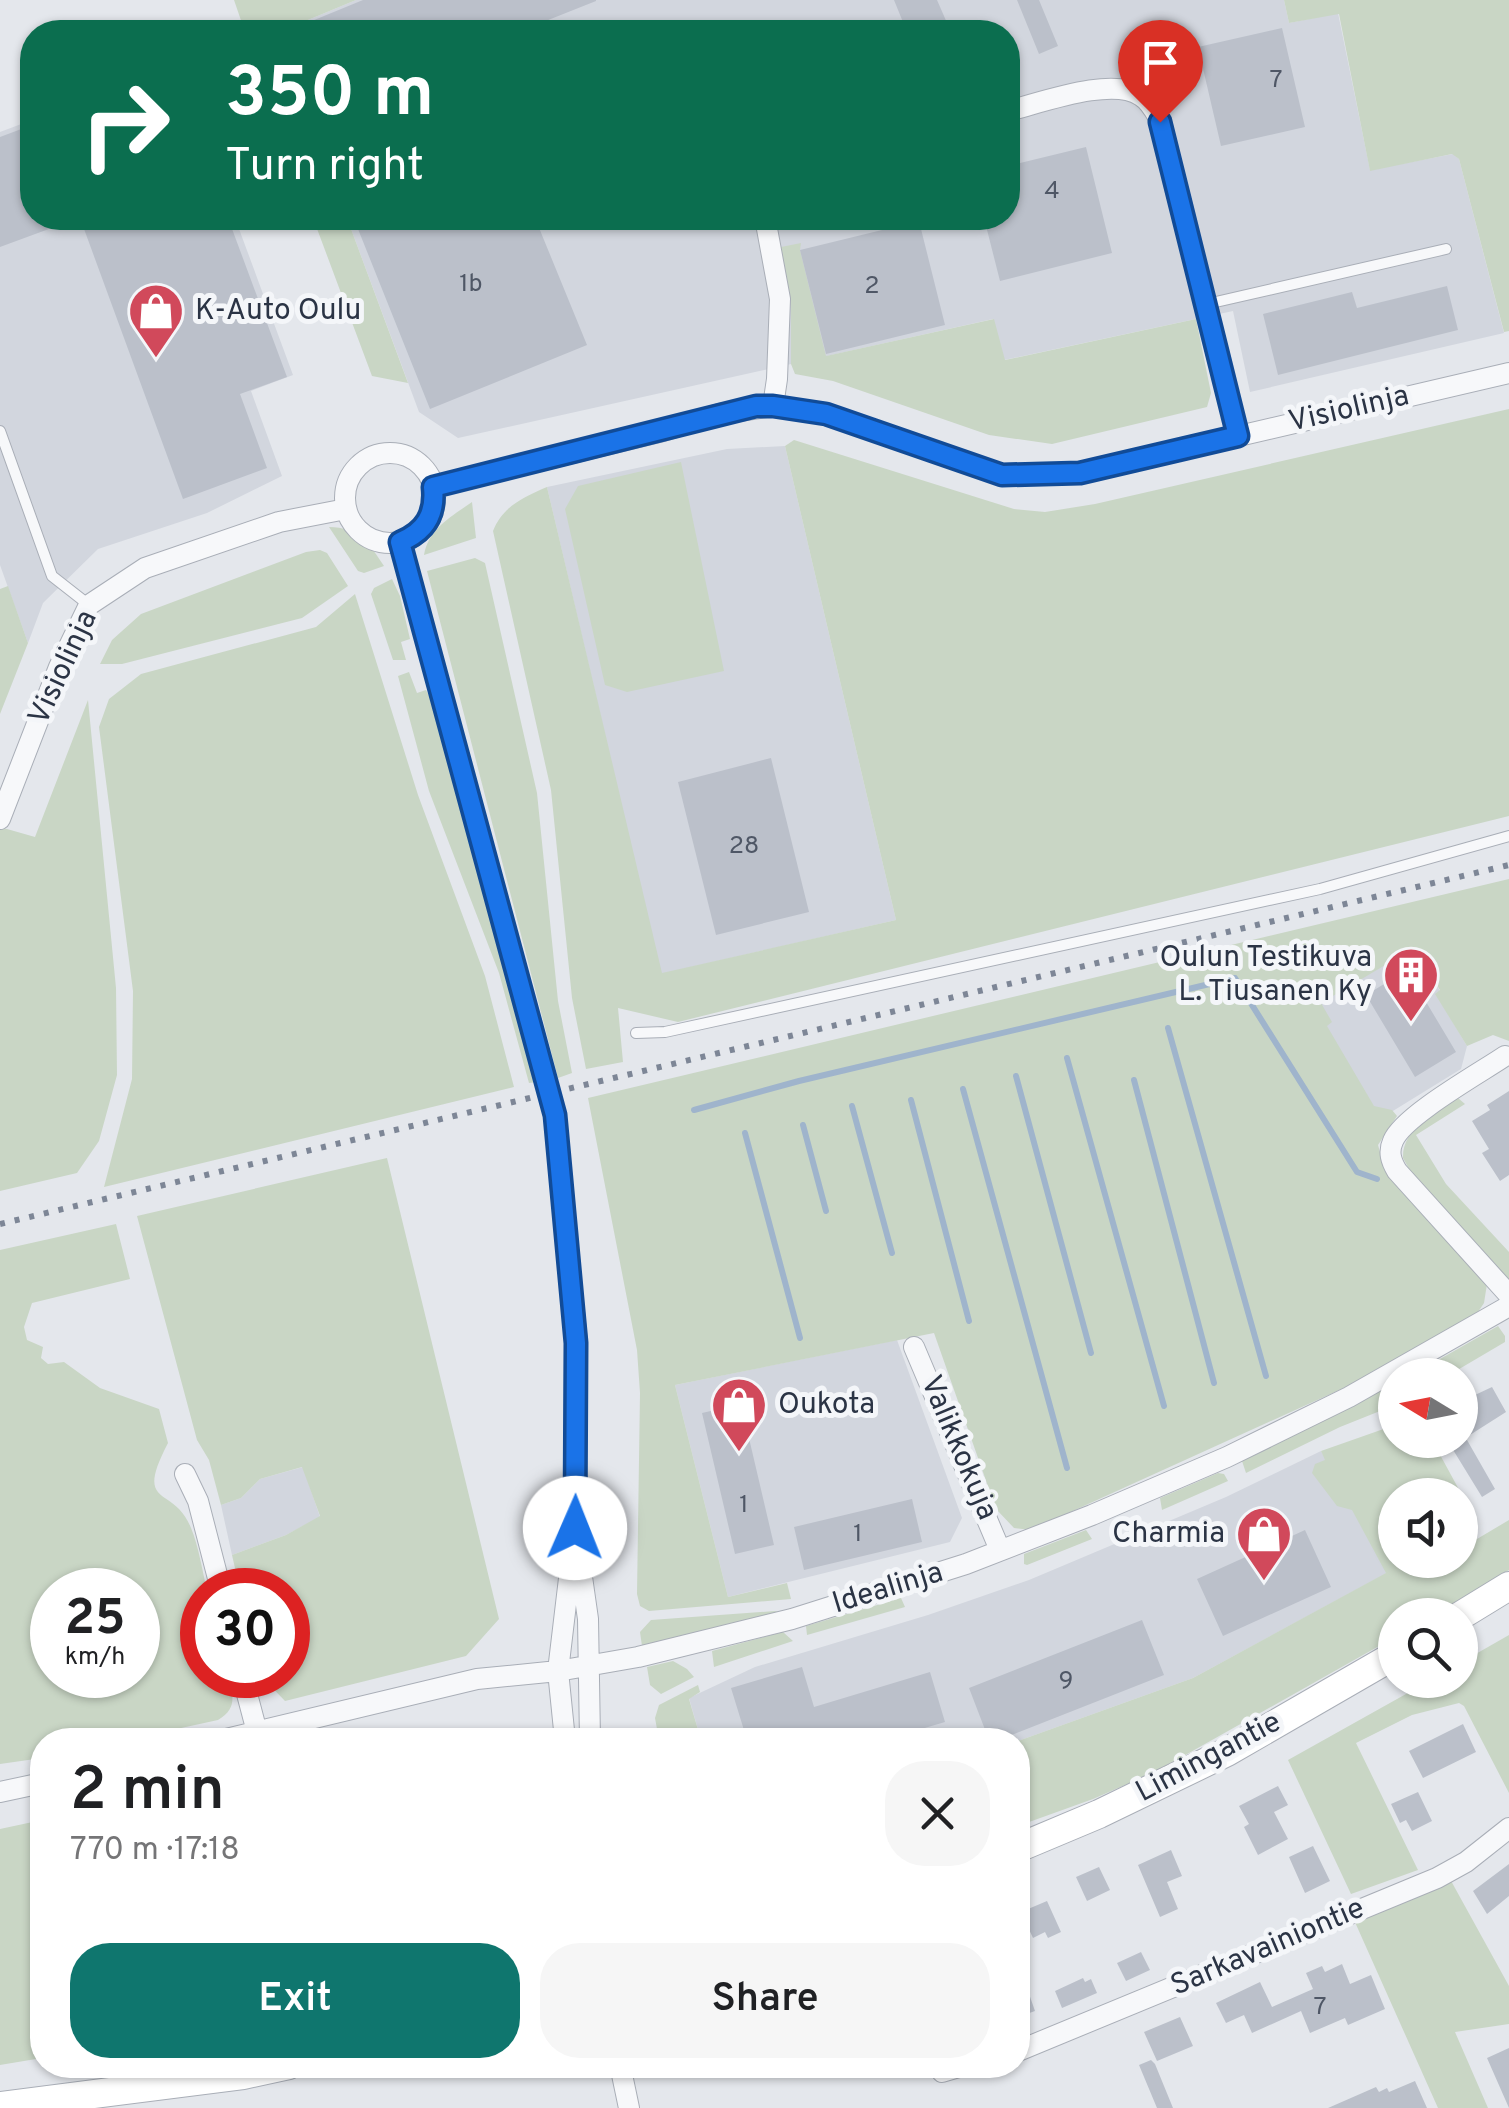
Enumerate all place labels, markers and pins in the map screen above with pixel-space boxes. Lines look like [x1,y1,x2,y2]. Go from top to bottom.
pin [1118,20,1203,123]
shop icon: K-Auto Oulu [126,281,186,360]
place label: K-Auto Oulu [195,293,361,330]
place label: Oulun Testikuva L. Tiusanen Ky [1160,940,1372,1011]
building icon: Oulun Testikuva L. Tiusanen Ky [1381,945,1441,1024]
shop icon: Oukota [709,1375,769,1454]
place label: Oukota [778,1387,875,1424]
shop icon: Charmia [1234,1504,1294,1583]
place label: Charmia [1112,1516,1225,1553]

